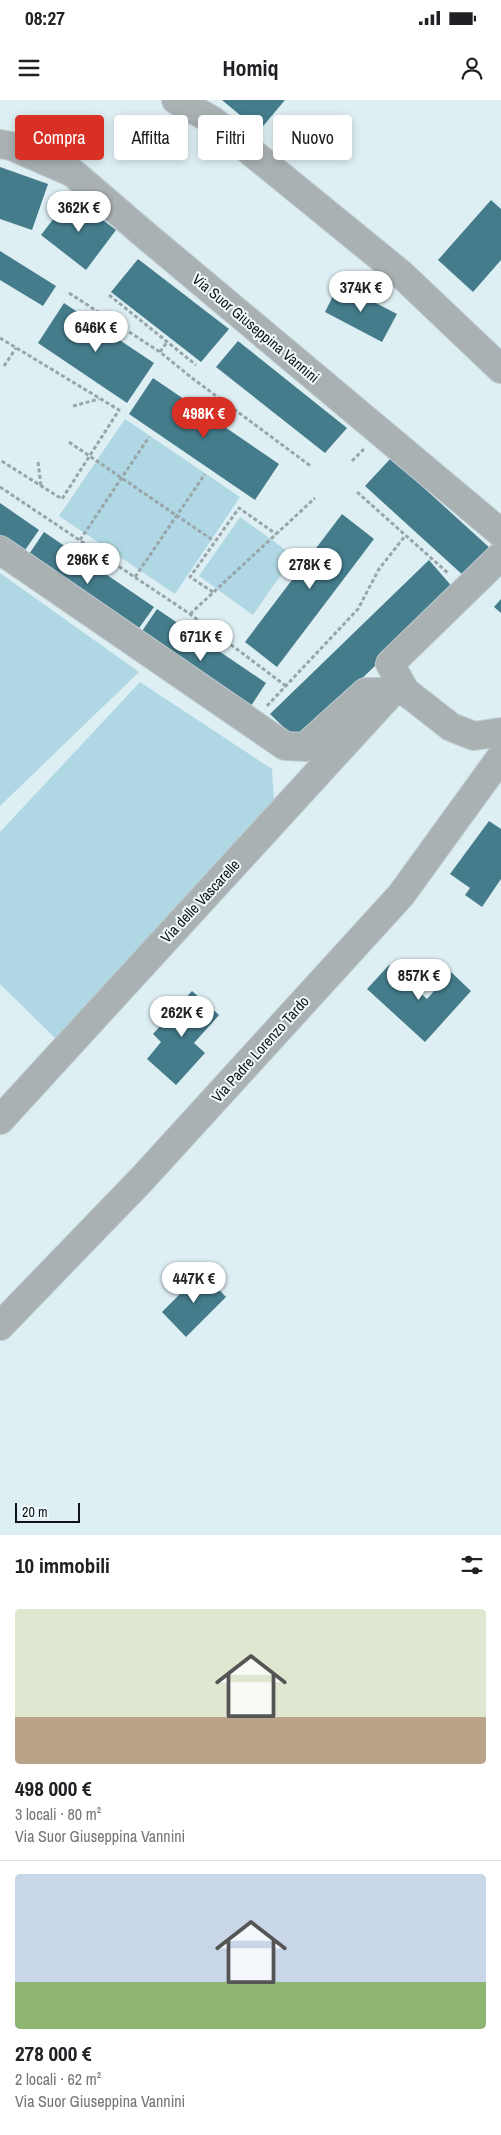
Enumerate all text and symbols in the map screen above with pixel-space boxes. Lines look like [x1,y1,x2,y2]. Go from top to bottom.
text: 08:27 [25,5,65,31]
text: Homiq [222,53,279,83]
icon: menu [15,54,43,82]
icon: person [458,54,486,82]
chip: Compra [15,115,104,160]
chip: Affitta [114,115,188,160]
chip: Filtri [198,115,263,160]
chip: Nuovo [273,115,352,160]
pin: 362K € [38,190,120,233]
text: 362K € [58,196,100,218]
street label: Via Suor Giuseppina Vannini [188,269,324,387]
pin: 374K € [320,270,402,313]
text: 374K € [340,276,382,298]
pin: 646K € [55,310,137,353]
text: 646K € [75,316,117,338]
pin: 498K € [163,396,245,439]
text: 498K € [183,402,225,424]
pin: 296K € [47,542,129,585]
text: 296K € [67,548,109,570]
pin: 278K € [269,548,351,590]
text: 278K € [289,553,331,575]
pin: 671K € [160,620,242,662]
text: 671K € [180,625,222,647]
street label: Via delle Vascarelle [156,854,244,948]
pin: 857K € [378,958,460,1001]
text: 857K € [398,964,440,986]
street label: Via Padre Lorenzo Tardo [207,991,314,1107]
pin: 262K € [141,996,223,1038]
text: 262K € [161,1001,203,1023]
pin: 447K € [153,1262,235,1304]
text: 447K € [173,1267,215,1289]
scale bar [15,1500,80,1523]
text: 20 m [22,1503,48,1521]
text: 10 immobili [15,1551,110,1580]
icon: filters [458,1551,486,1579]
icon: home [206,1641,296,1731]
text: 498 000 € [15,1774,92,1803]
text: 3 locali · 80 m² [15,1803,101,1825]
text: Via Suor Giuseppina Vannini [15,1825,185,1847]
icon: home [206,1907,296,1997]
text: 278 000 € [15,2039,92,2068]
text: 2 locali · 62 m² [15,2068,101,2090]
text: Via Suor Giuseppina Vannini [15,2090,185,2112]

